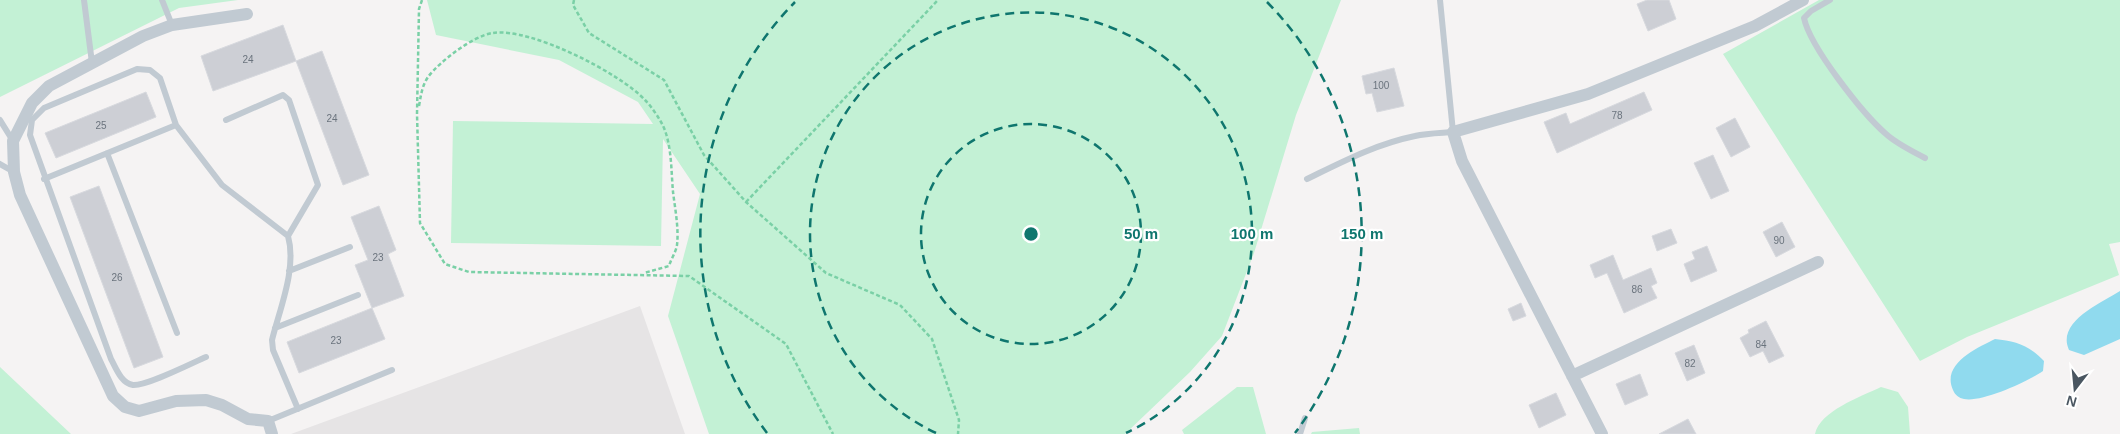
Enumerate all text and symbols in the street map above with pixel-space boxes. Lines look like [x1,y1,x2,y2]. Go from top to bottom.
house number: 24 [242,54,254,65]
house number: 100 [1373,80,1390,91]
house number: 78 [1611,110,1623,121]
house number: 24 [326,113,338,124]
house number: 25 [95,120,107,131]
centre of rings [1022,225,1040,243]
text: 50 m [1124,225,1158,242]
text: 100 m [1231,225,1273,242]
text: 150 m [1341,225,1383,242]
house number: 90 [1773,235,1785,246]
house number: 23 [372,252,384,263]
house number: 26 [111,272,123,283]
house number: 86 [1631,284,1643,295]
house number: 23 [330,335,342,346]
house number: 84 [1755,339,1767,350]
house number: 82 [1684,358,1696,369]
north arrow [2050,364,2100,414]
text: N [2064,392,2078,411]

